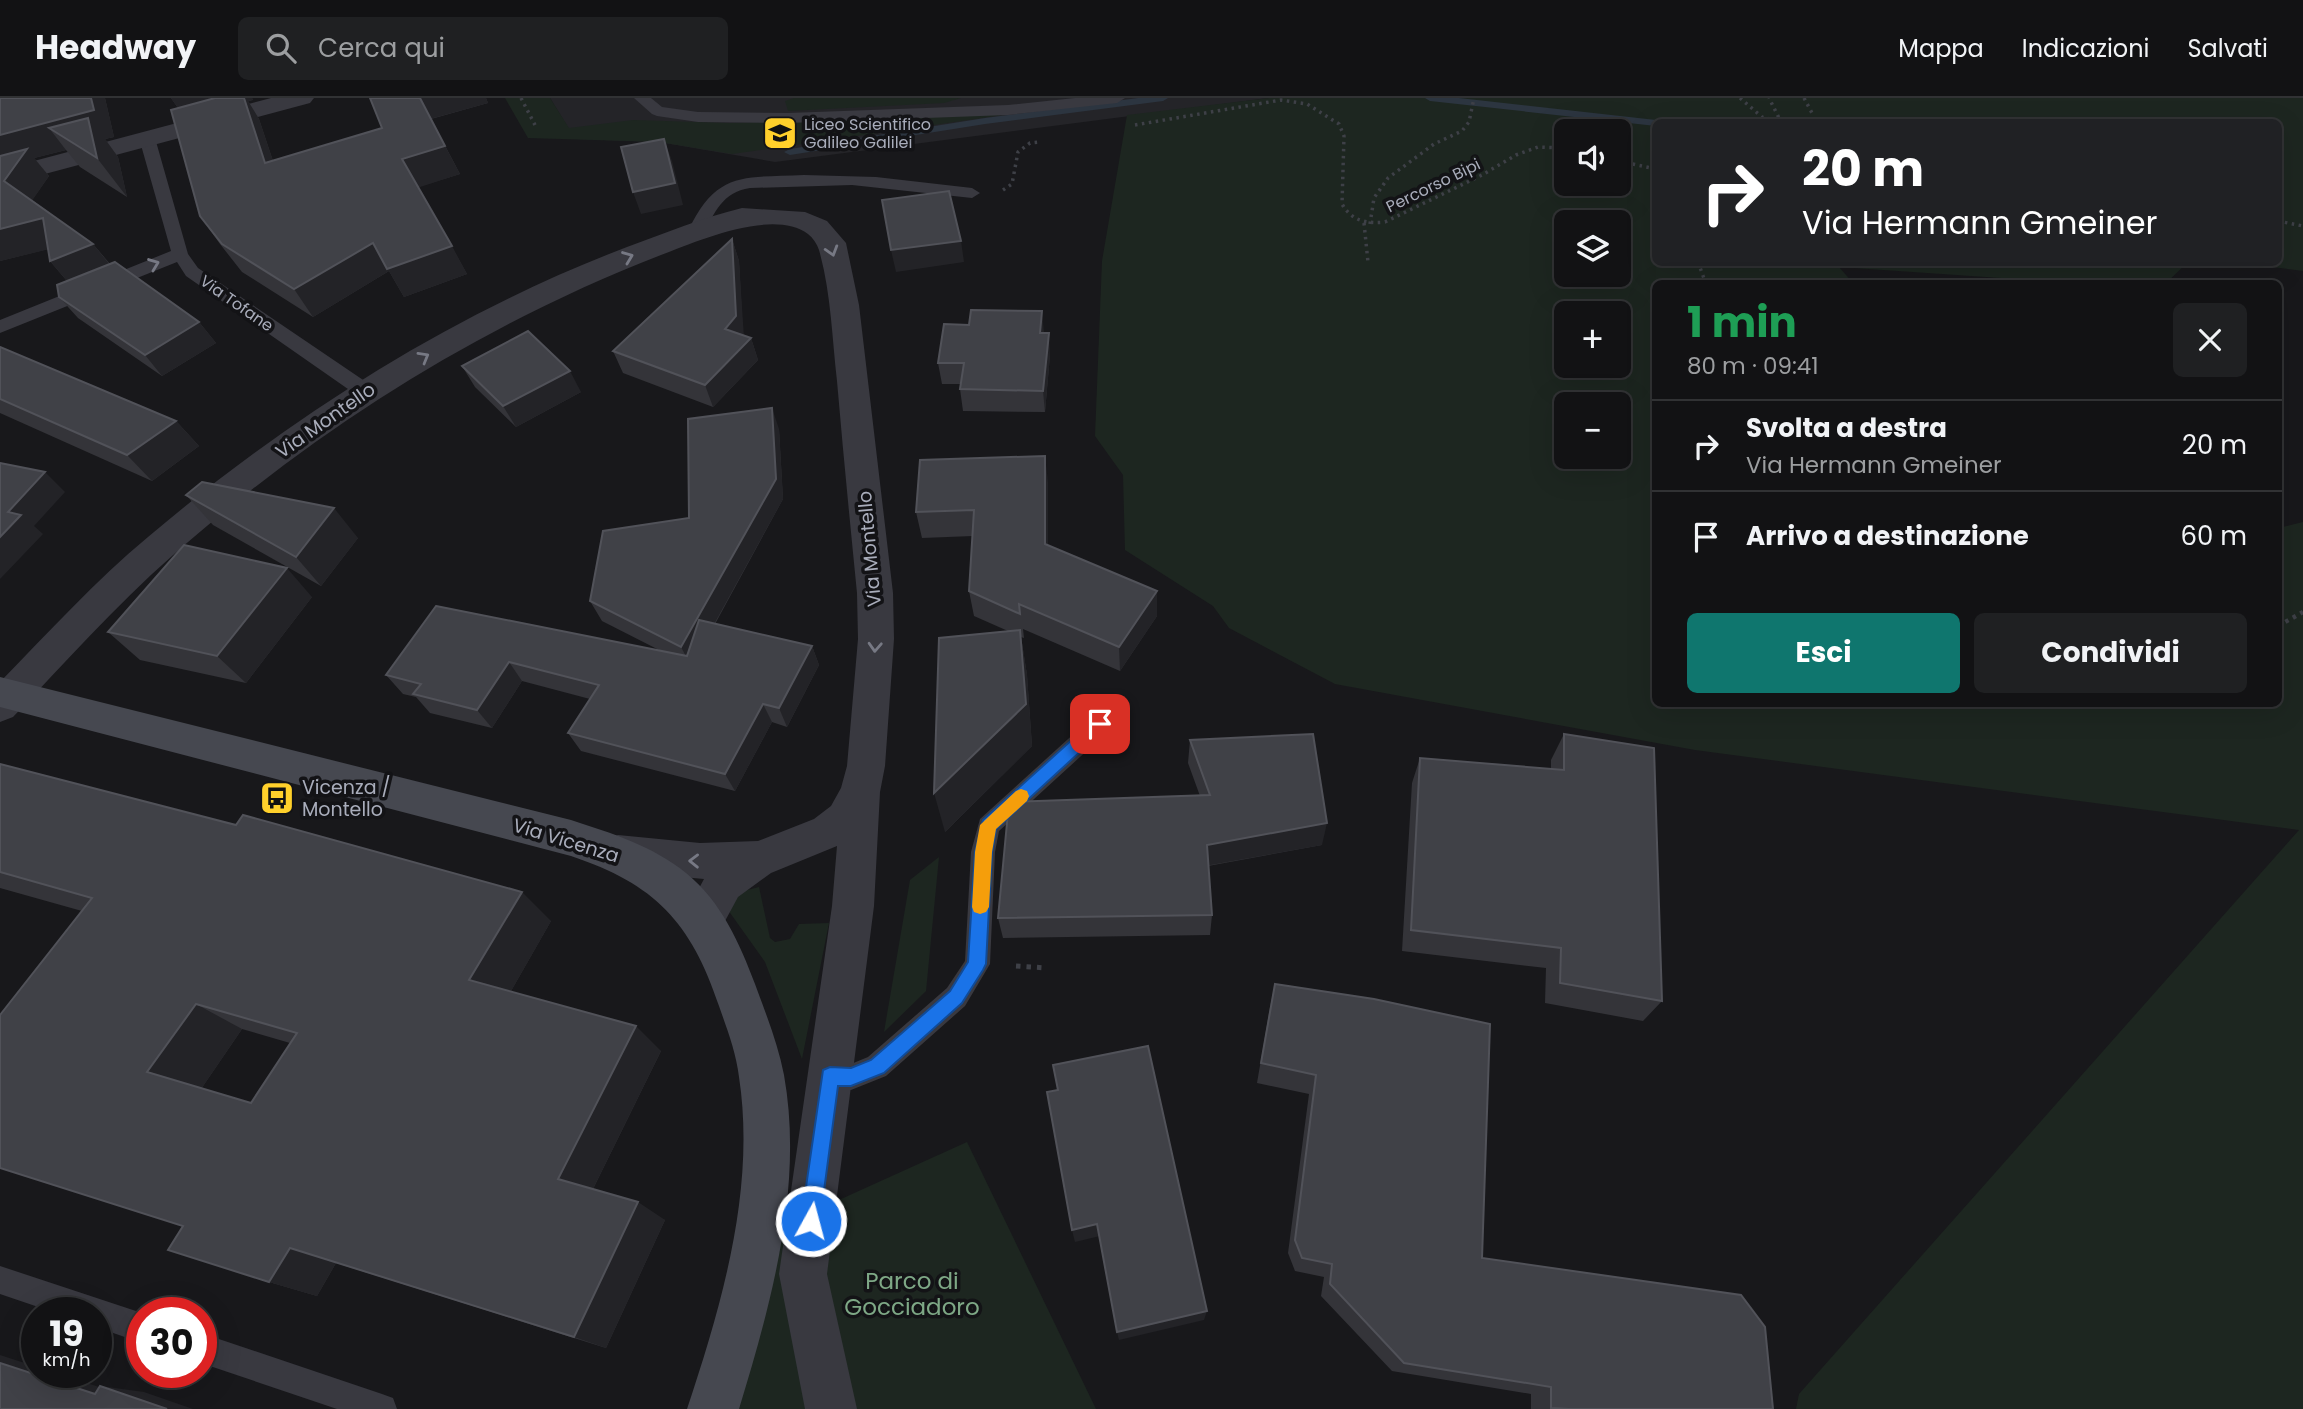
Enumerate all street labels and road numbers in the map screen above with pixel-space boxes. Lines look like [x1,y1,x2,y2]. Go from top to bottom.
street label: Percorso Bipi [1382,153,1484,218]
street label: Via Tofane [195,270,278,337]
street label: Via Montello [270,376,381,465]
street label: Via Montello [851,490,888,608]
street label: Via Vicenza [509,811,622,869]

